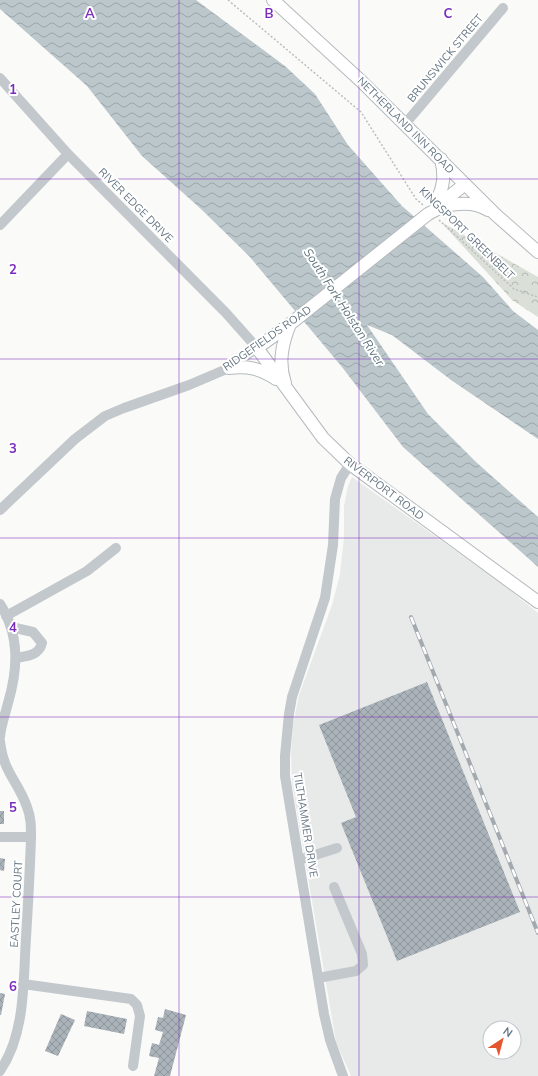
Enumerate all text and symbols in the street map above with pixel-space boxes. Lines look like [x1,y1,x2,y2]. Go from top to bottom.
text: A [85,5,95,21]
text: B [265,5,274,21]
street label: BRUNSWICK STREET [404,11,486,105]
street label: NETHERLAND INN ROAD [355,74,457,176]
text: 1 [9,81,17,97]
street label: RIVER EDGE DRIVE [96,165,176,245]
street label: KINGSPORT GREENBELT [416,184,518,283]
water label: South Fork Holston River [301,245,388,369]
text: 2 [9,261,17,277]
street label: RIDGEFIELDS ROAD [220,302,314,374]
text: 3 [9,440,17,456]
street label: RIVERPORT ROAD [341,453,427,523]
text: 4 [9,619,17,635]
street label: TILTHAMMER DRIVE [291,772,321,878]
text: 5 [9,799,17,815]
street label: EASTLEY COURT [7,860,25,948]
text: 6 [9,978,17,994]
north arrow [482,1020,522,1060]
text: N [500,1024,515,1040]

